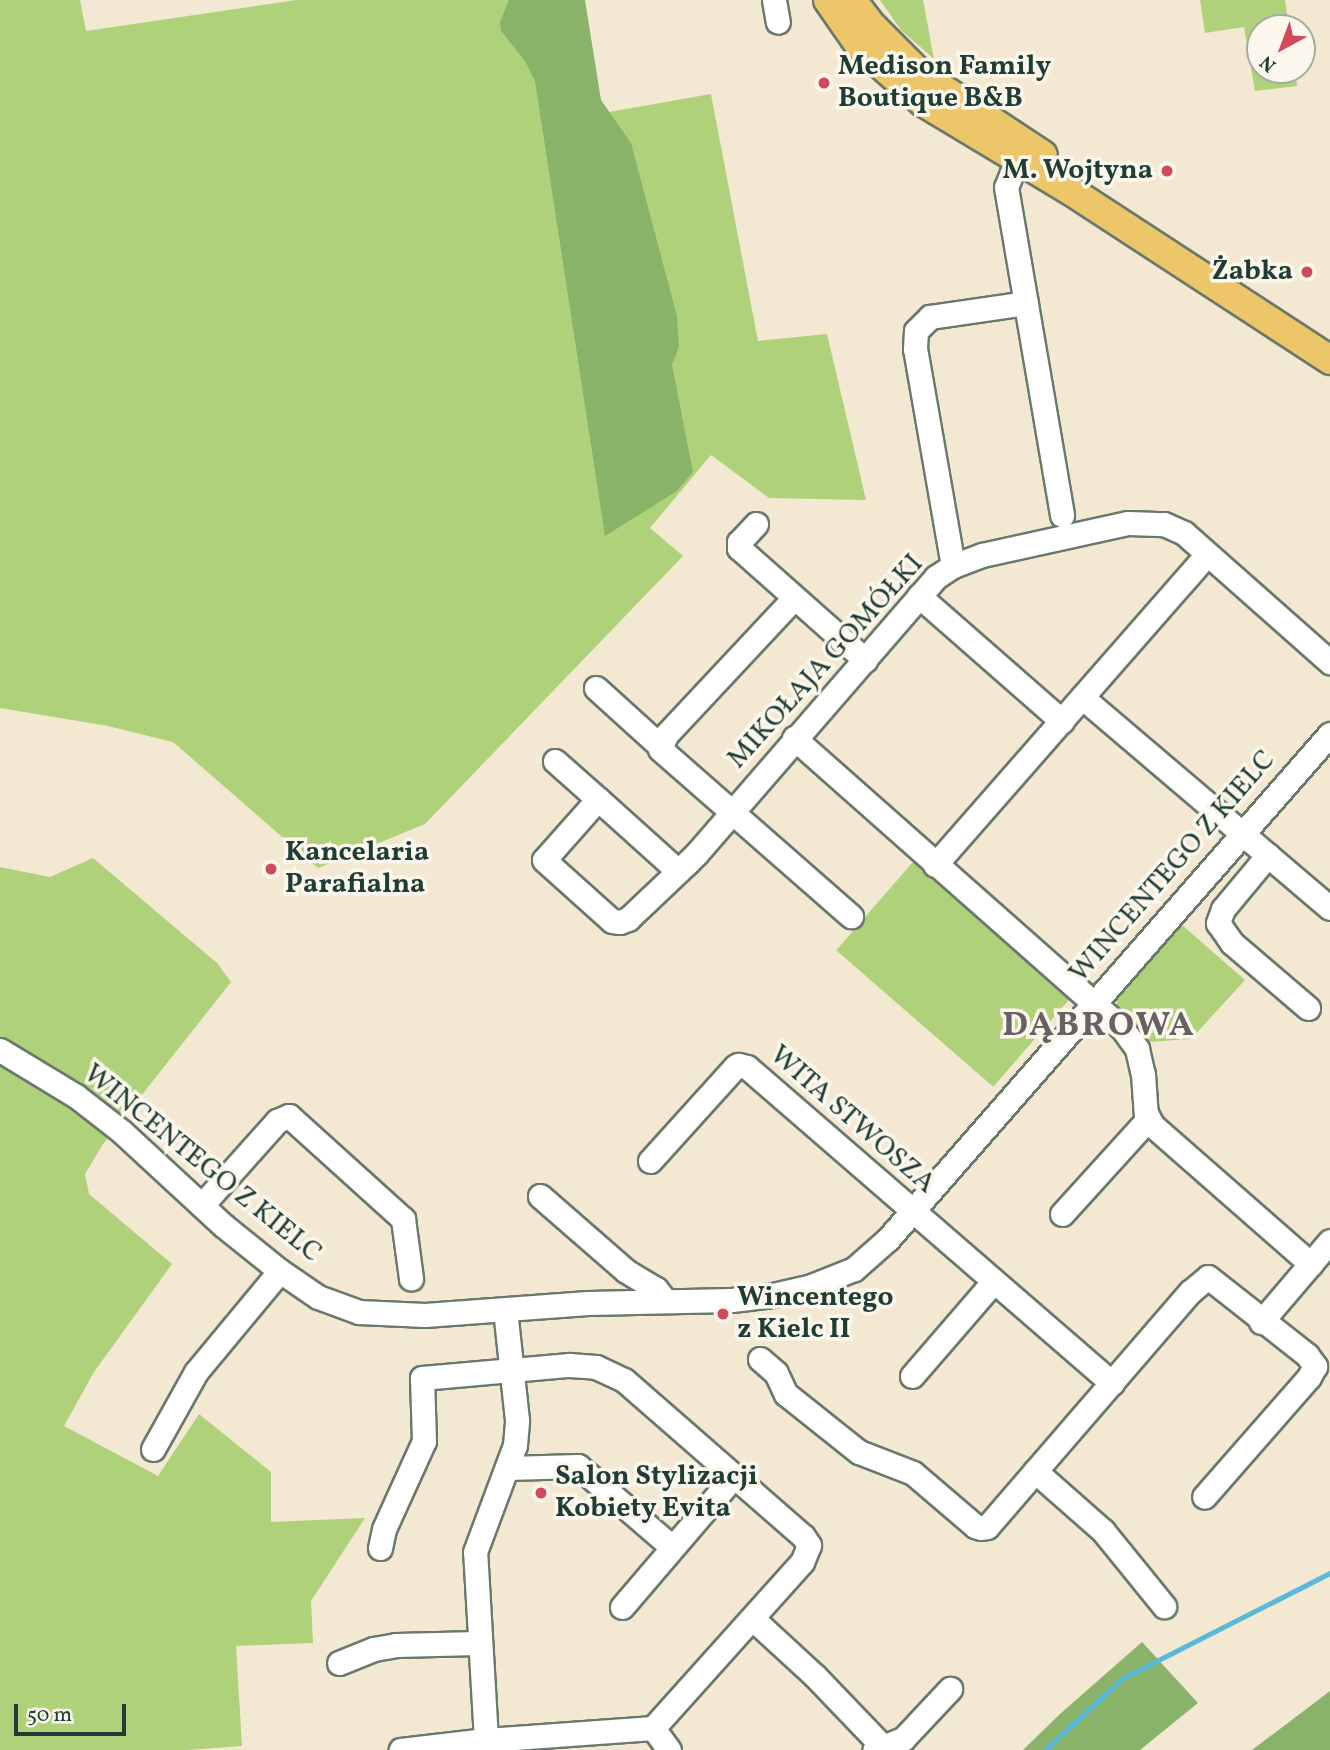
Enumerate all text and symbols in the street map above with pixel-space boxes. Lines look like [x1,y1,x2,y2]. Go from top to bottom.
north arrow [1246,14,1316,84]
text: N [1255,49,1282,78]
place label: Medison Family Boutique B&B [838,50,1051,116]
marker: Medison Family Boutique B&B [816,75,832,91]
place label: M. Wojtyna [1002,154,1153,188]
marker: M. Wojtyna [1159,163,1175,179]
place label: Żabka [1212,255,1293,289]
marker: Żabka [1299,264,1315,280]
street label: MIKOŁAJA GOMÓŁKI [721,548,931,776]
street label: WINCENTEGO Z KIELC [1063,744,1283,990]
place label: Kancelaria Parafialna [285,836,429,902]
marker: Kancelaria Parafialna [263,861,279,877]
district label: DĄBROWA [1003,1005,1195,1047]
street label: WITA STWOSZA [762,1039,942,1201]
street label: WINCENTEGO Z KIELC [76,1058,328,1270]
place label: Wincentego z Kielc II [737,1281,894,1347]
marker: Wincentego z Kielc II [715,1306,731,1322]
place label: Salon Stylizacji Kobiety Evita [555,1460,758,1526]
marker: Salon Stylizacji Kobiety Evita [533,1485,549,1501]
scale bar [18,1690,130,1734]
text: 50 m [27,1701,72,1730]

